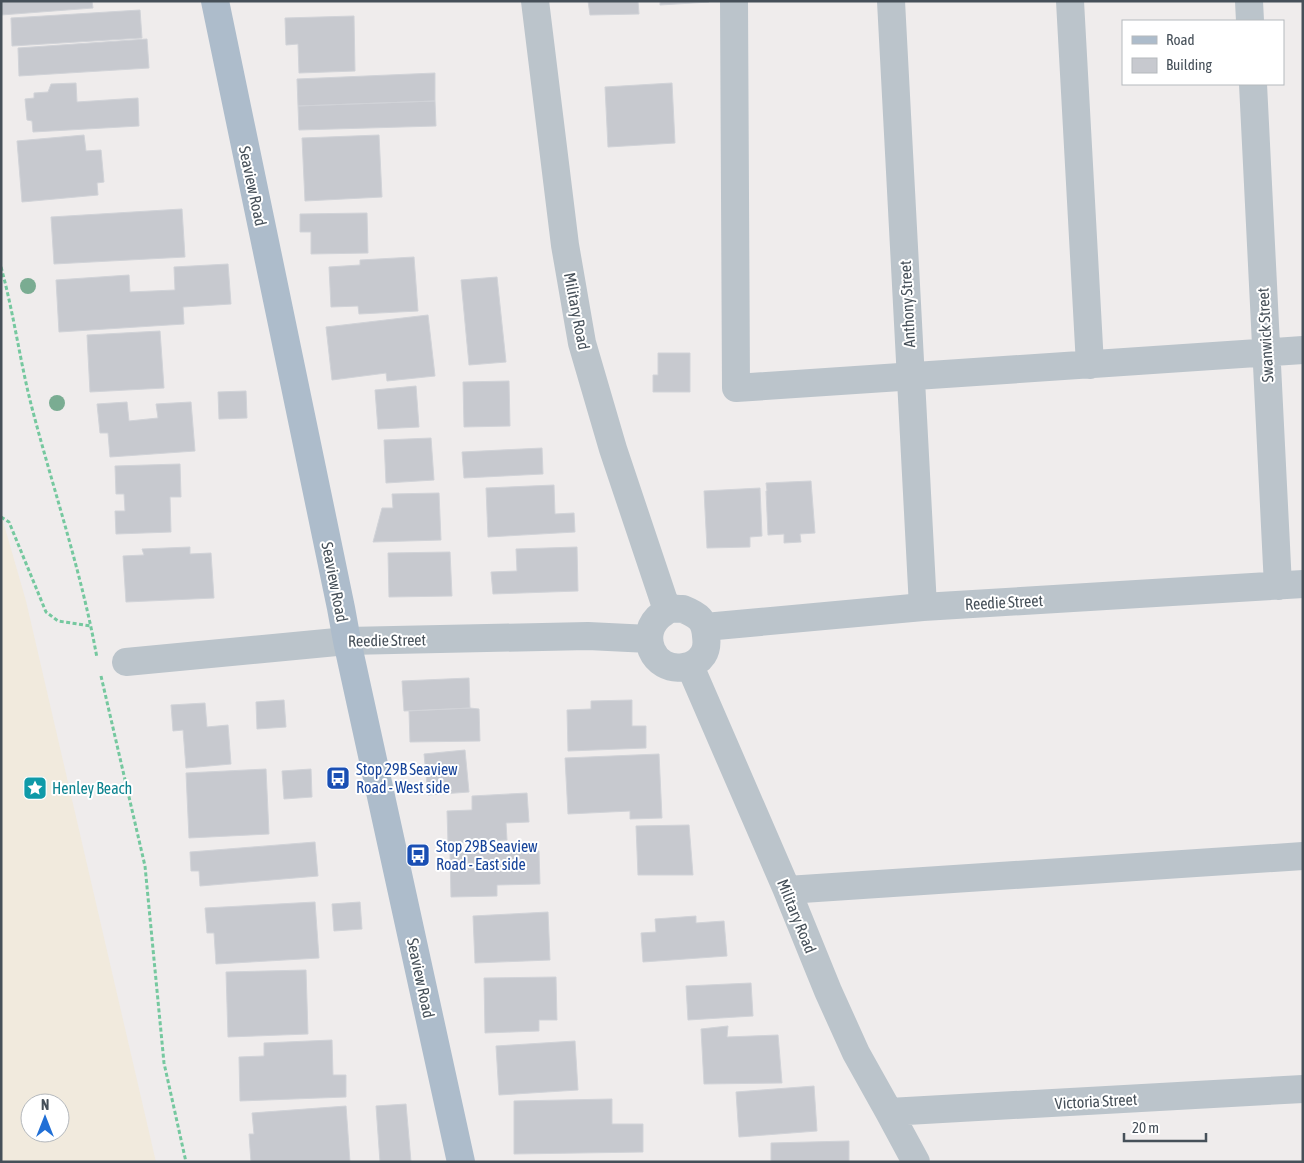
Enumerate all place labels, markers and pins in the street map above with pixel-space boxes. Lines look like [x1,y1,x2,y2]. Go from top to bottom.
place label: Stop 29B Seaview Road - West side [356,760,458,796]
bus stop icon: Stop 29B Seaview Road - West side [325,765,351,791]
place icon: Henley Beach [22,775,48,801]
place label: Henley Beach [52,779,132,798]
place label: Stop 29B Seaview Road - East side [436,837,538,873]
bus stop icon: Stop 29B Seaview Road - East side [405,842,431,868]

